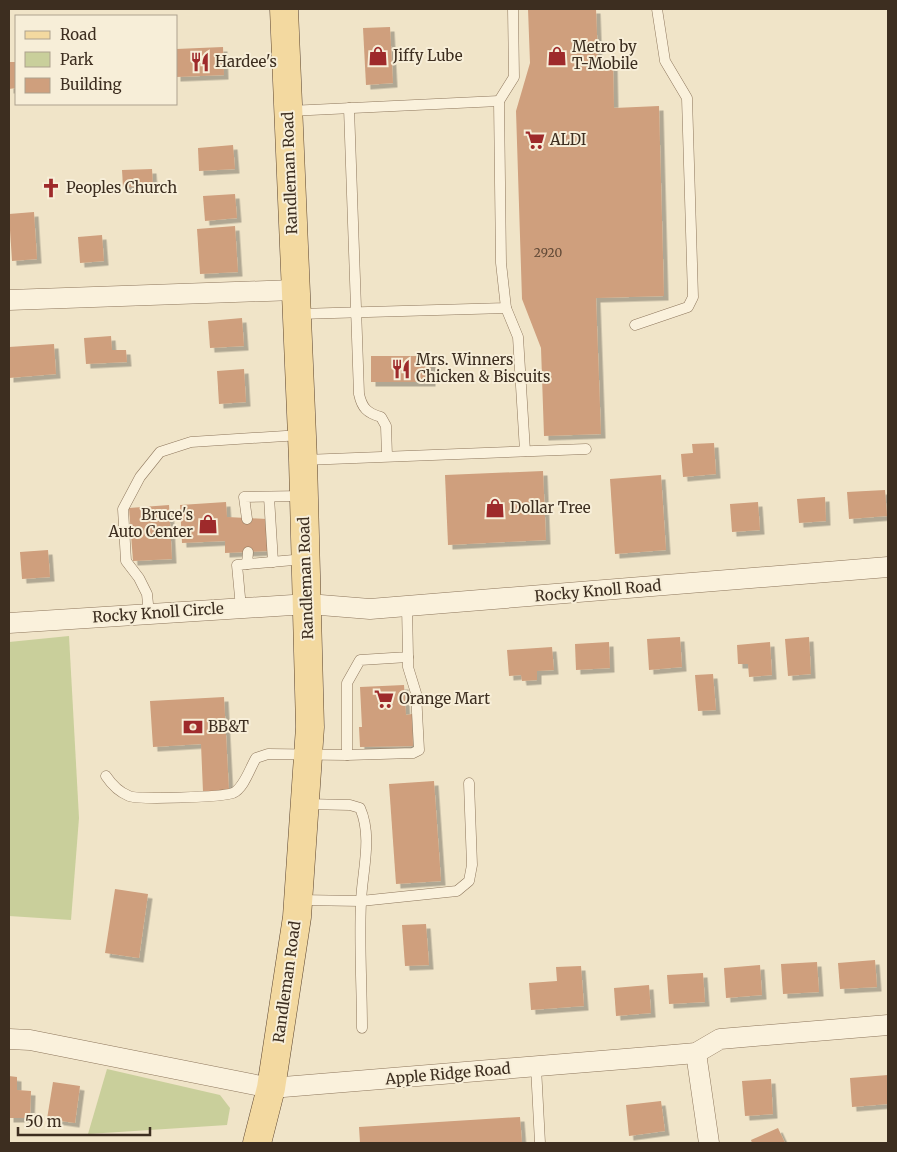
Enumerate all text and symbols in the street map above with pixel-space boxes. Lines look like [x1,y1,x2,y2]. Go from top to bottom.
legend [15,15,178,105]
text: Road [60,25,96,44]
place label: Metro by T-Mobile [572,37,638,73]
shop icon: Jiffy Lube [367,45,389,67]
shop icon: Metro by T-Mobile [546,45,568,67]
place label: Jiffy Lube [392,46,463,65]
text: Park [60,50,94,69]
restaurant icon: Hardee's [189,51,211,73]
place label: Hardee's [215,52,277,71]
text: Building [60,75,122,94]
street label: Randleman Road [278,111,301,235]
supermarket icon: ALDI [524,129,546,151]
place label: ALDI [549,130,586,149]
church icon: Peoples Church [40,177,62,199]
place label: Peoples Church [66,178,177,197]
house number: 2920 [534,245,562,260]
place label: Mrs. Winners Chicken & Biscuits [416,350,550,386]
restaurant icon: Mrs. Winners Chicken & Biscuits [390,358,412,380]
shop icon: Dollar Tree [484,497,506,519]
place label: Dollar Tree [510,498,591,517]
place label: Bruce's Auto Center [107,505,193,541]
shop icon: Bruce's Auto Center [197,513,219,535]
street label: Randleman Road [294,516,317,640]
street label: Rocky Knoll Road [534,575,662,606]
street label: Rocky Knoll Circle [92,598,224,627]
supermarket icon: Orange Mart [373,688,395,710]
place label: Orange Mart [399,689,490,708]
bank icon: BB&T [182,716,204,738]
place label: BB&T [208,717,250,736]
street label: Randleman Road [269,920,304,1044]
street label: Apple Ridge Road [383,1059,511,1089]
scale bar [18,1104,150,1136]
text: 50 m [25,1112,62,1131]

